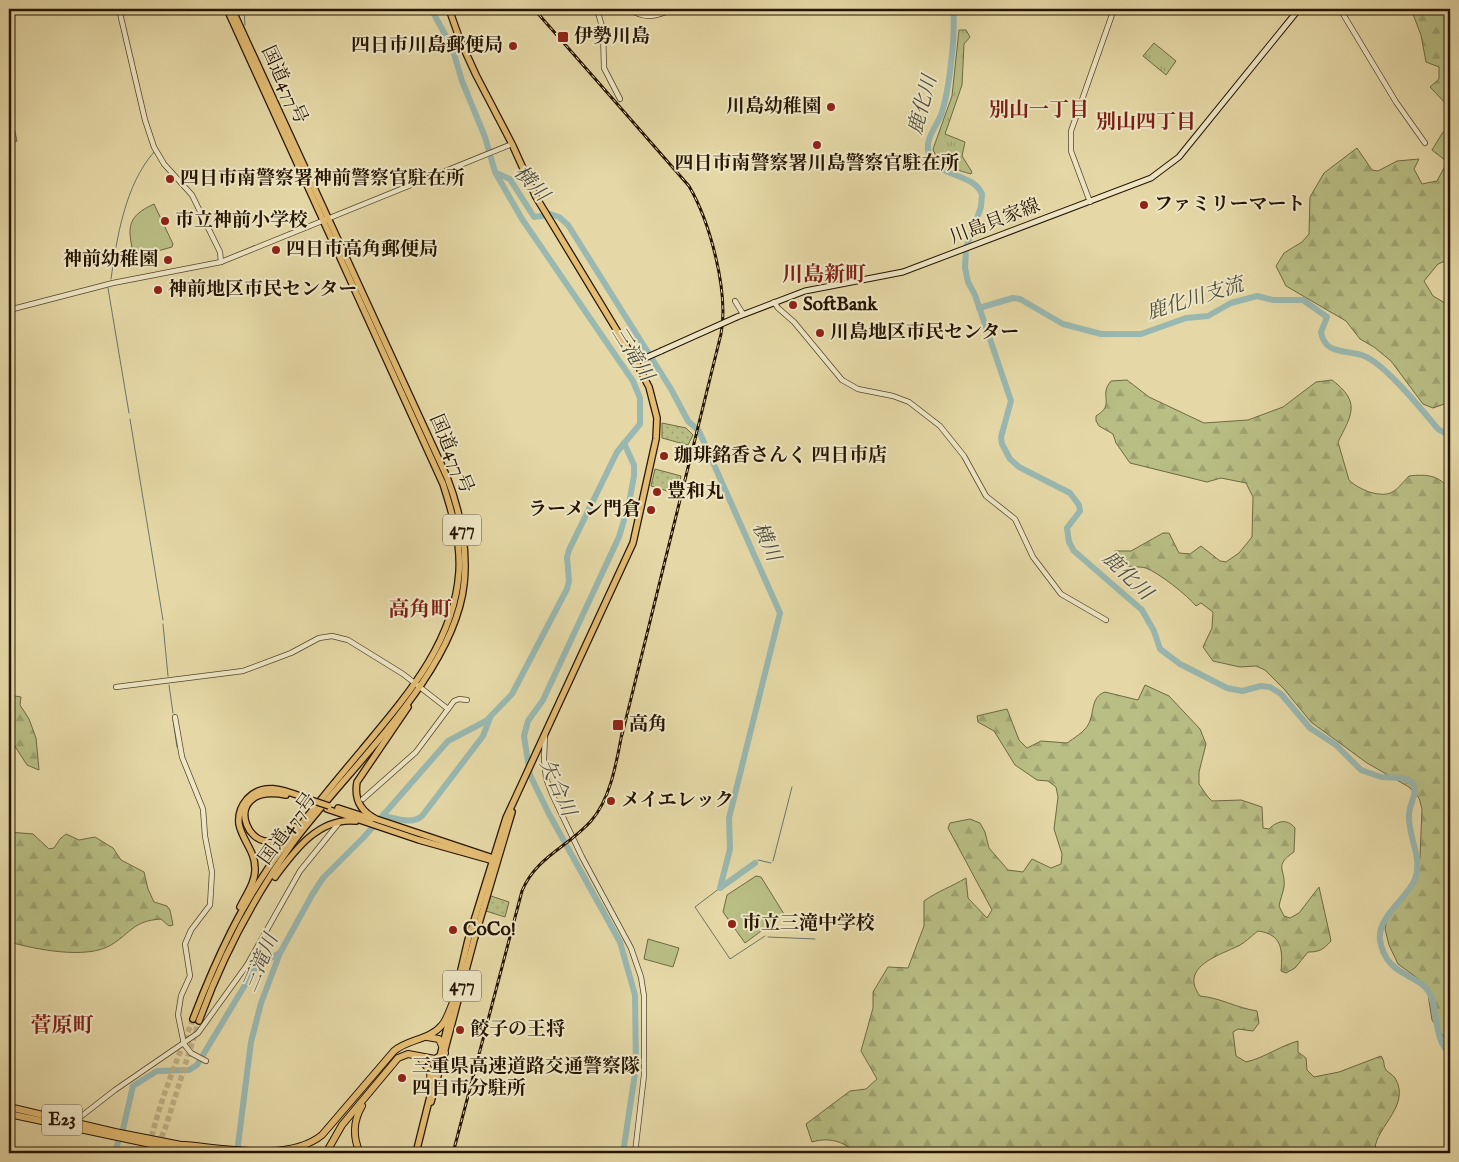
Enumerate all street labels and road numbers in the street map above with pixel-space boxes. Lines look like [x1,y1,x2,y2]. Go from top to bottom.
street label: 国道477号 [255,42,313,128]
street label: 川島貝家線 [946,194,1044,250]
street label: 国道477号 [424,411,478,497]
road number: 477 [443,514,481,546]
street label: 国道477号 [254,788,322,870]
road number: 477 [443,970,481,1001]
road number: E23 [42,1104,82,1136]

